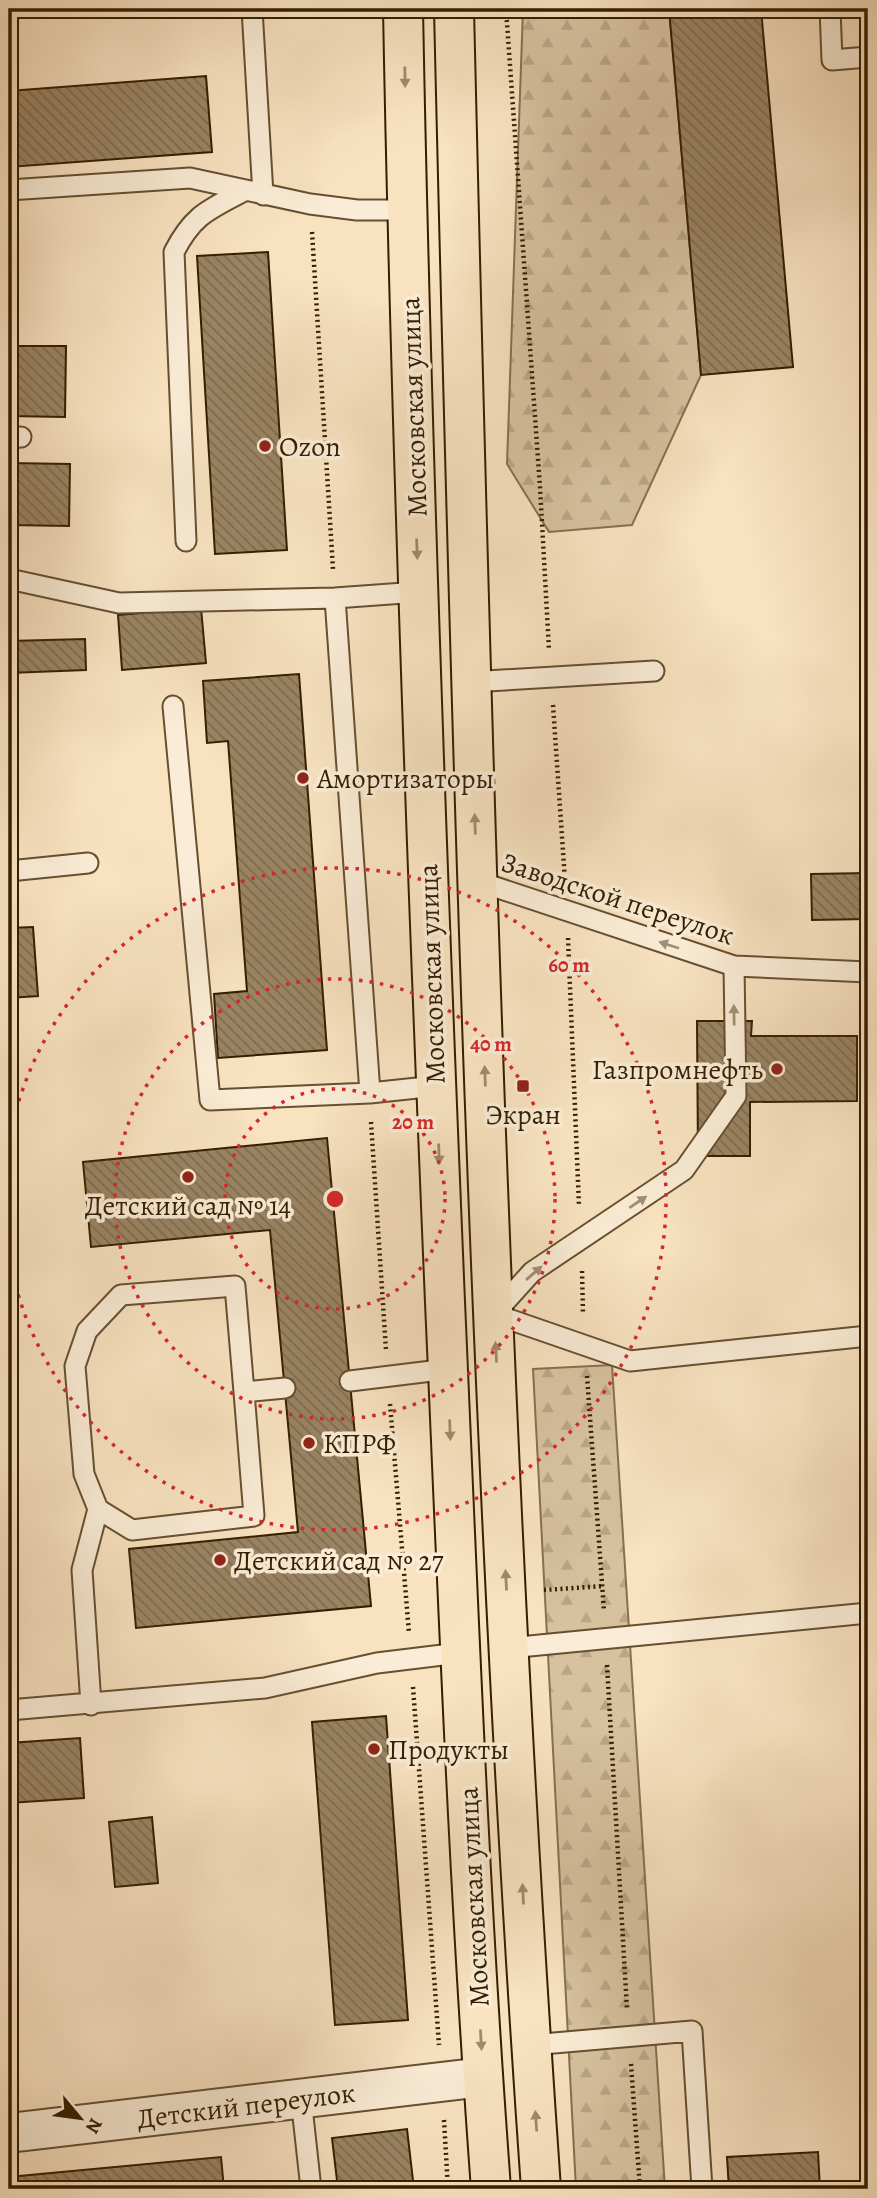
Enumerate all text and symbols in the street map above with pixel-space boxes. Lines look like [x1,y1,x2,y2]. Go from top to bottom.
one-way arrow [399,66,410,88]
street label: Московская улица [391,296,437,518]
place label: Ozon [279,428,341,466]
marker: Ozon [257,438,273,454]
one-way arrow [411,539,422,561]
place label: Амортизаторы [316,760,494,798]
marker: Амортизаторы [295,770,311,786]
one-way arrow [470,813,481,835]
street label: Заводской переулок [496,843,739,955]
street label: Московская улица [409,863,455,1085]
one-way arrow [658,939,679,950]
text: 60 m [548,951,590,979]
one-way arrow [729,1004,740,1026]
text: 40 m [470,1030,512,1058]
place label: Газпромнефть [592,1051,763,1089]
marker: Газпромнефть [769,1061,785,1077]
one-way arrow [479,1065,490,1087]
marker: Экран [515,1078,531,1094]
place label: Экран [485,1096,561,1134]
text: 20 m [392,1108,434,1136]
one-way arrow [433,1143,444,1165]
marker: Детский сад № 14 [180,1169,196,1185]
place label: Детский сад № 14 [85,1187,291,1225]
centre of rings [323,1187,347,1211]
one-way arrow [628,1196,647,1209]
one-way arrow [525,1265,543,1281]
one-way arrow [490,1341,501,1363]
one-way arrow [445,1420,456,1442]
place label: КПРФ [323,1425,396,1463]
marker: КПРФ [301,1435,317,1451]
place label: Детский сад № 27 [234,1542,444,1580]
marker: Детский сад № 27 [212,1552,228,1568]
one-way arrow [501,1568,512,1590]
place label: Продукты [388,1731,509,1769]
marker: Продукты [366,1741,382,1757]
street label: Московская улица [449,1786,499,2008]
one-way arrow [517,1883,528,1905]
one-way arrow [475,2029,486,2051]
street label: Детский переулок [135,2074,357,2138]
north arrow [46,2082,116,2152]
one-way arrow [530,2110,541,2132]
text: N [79,2113,109,2138]

